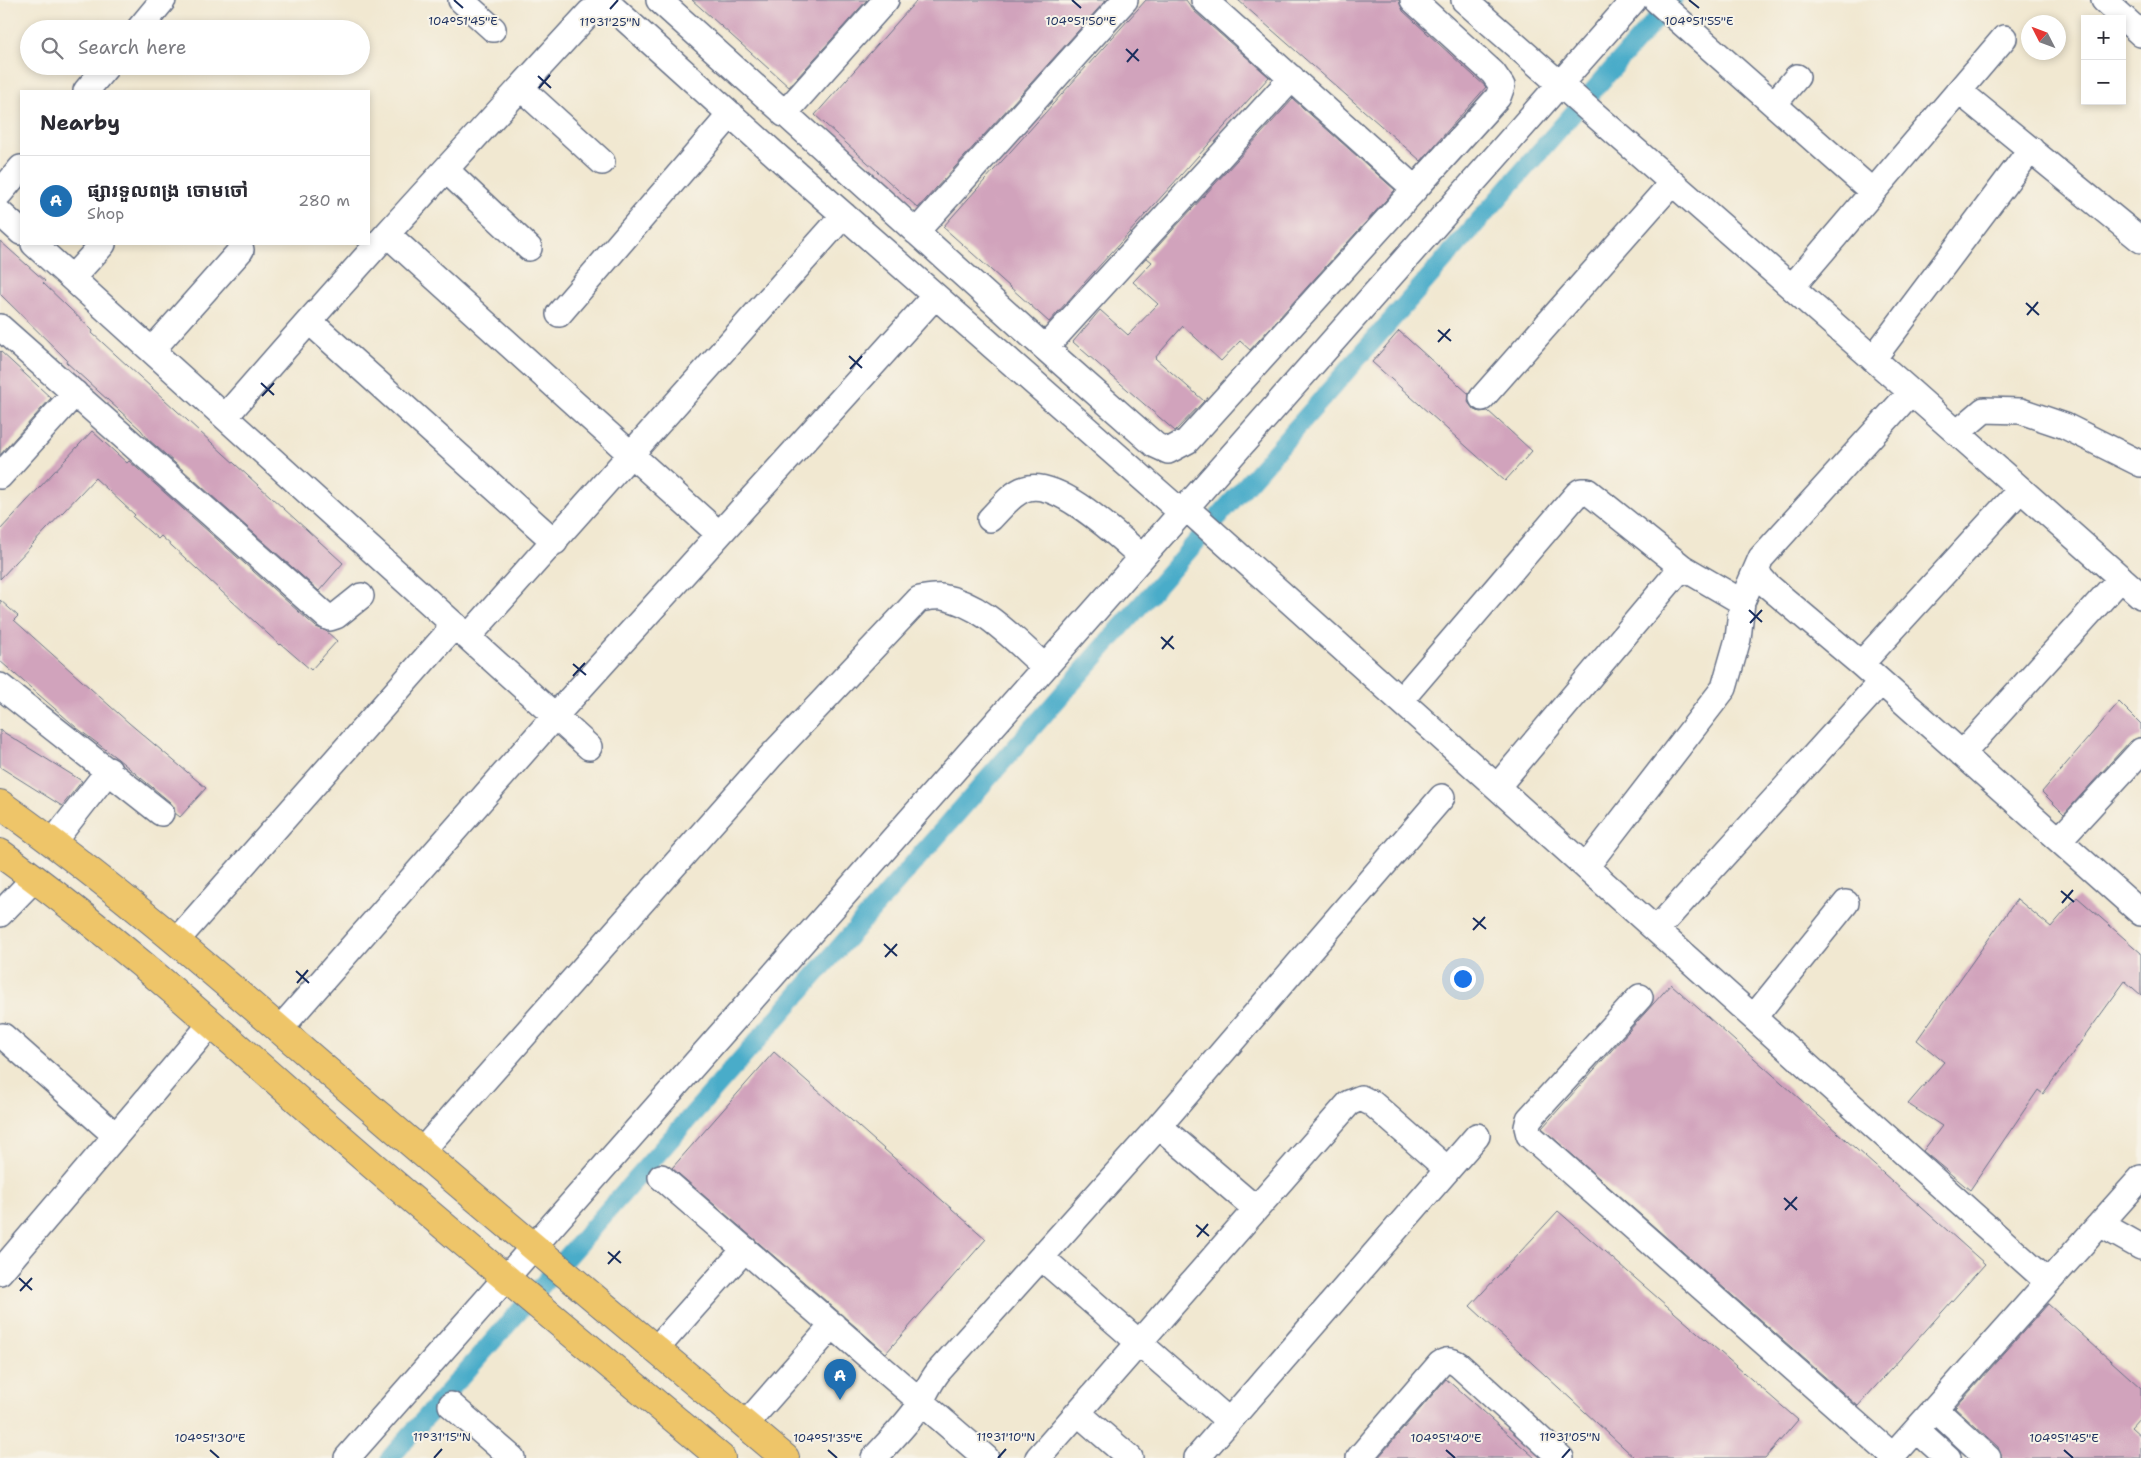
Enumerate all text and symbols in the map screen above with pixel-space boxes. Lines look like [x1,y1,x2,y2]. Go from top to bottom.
text: 104°51'45"E [428,13,498,29]
text: 104°51'50"E [1046,13,1116,29]
text: 104°51'55"E [1665,13,1733,29]
text: 11°31'25"N [580,14,640,30]
north arrow [2021,15,2066,60]
map controls [2081,15,2126,105]
button: + [2081,15,2126,60]
search box [20,20,370,75]
icon: search [38,34,66,62]
text: Search here [78,35,187,60]
button: − [2081,60,2126,105]
text: Nearby [40,109,120,137]
text: ផ្សារទួលពង្រ ចោមចៅ [87,178,249,203]
text: A [50,190,62,211]
text: 280 m [298,190,350,211]
text: Shop [87,203,124,224]
your location [1450,966,1476,992]
pin: A [824,1359,856,1400]
text: 11°31'15"N [413,1429,471,1445]
text: 11°31'10"N [977,1429,1035,1445]
text: 11°31'05"N [1540,1429,1600,1445]
text: 104°51'30"E [174,1430,246,1446]
text: 104°51'35"E [793,1430,863,1446]
text: 104°51'40"E [1411,1430,1481,1446]
text: 104°51'45"E [2029,1430,2099,1446]

